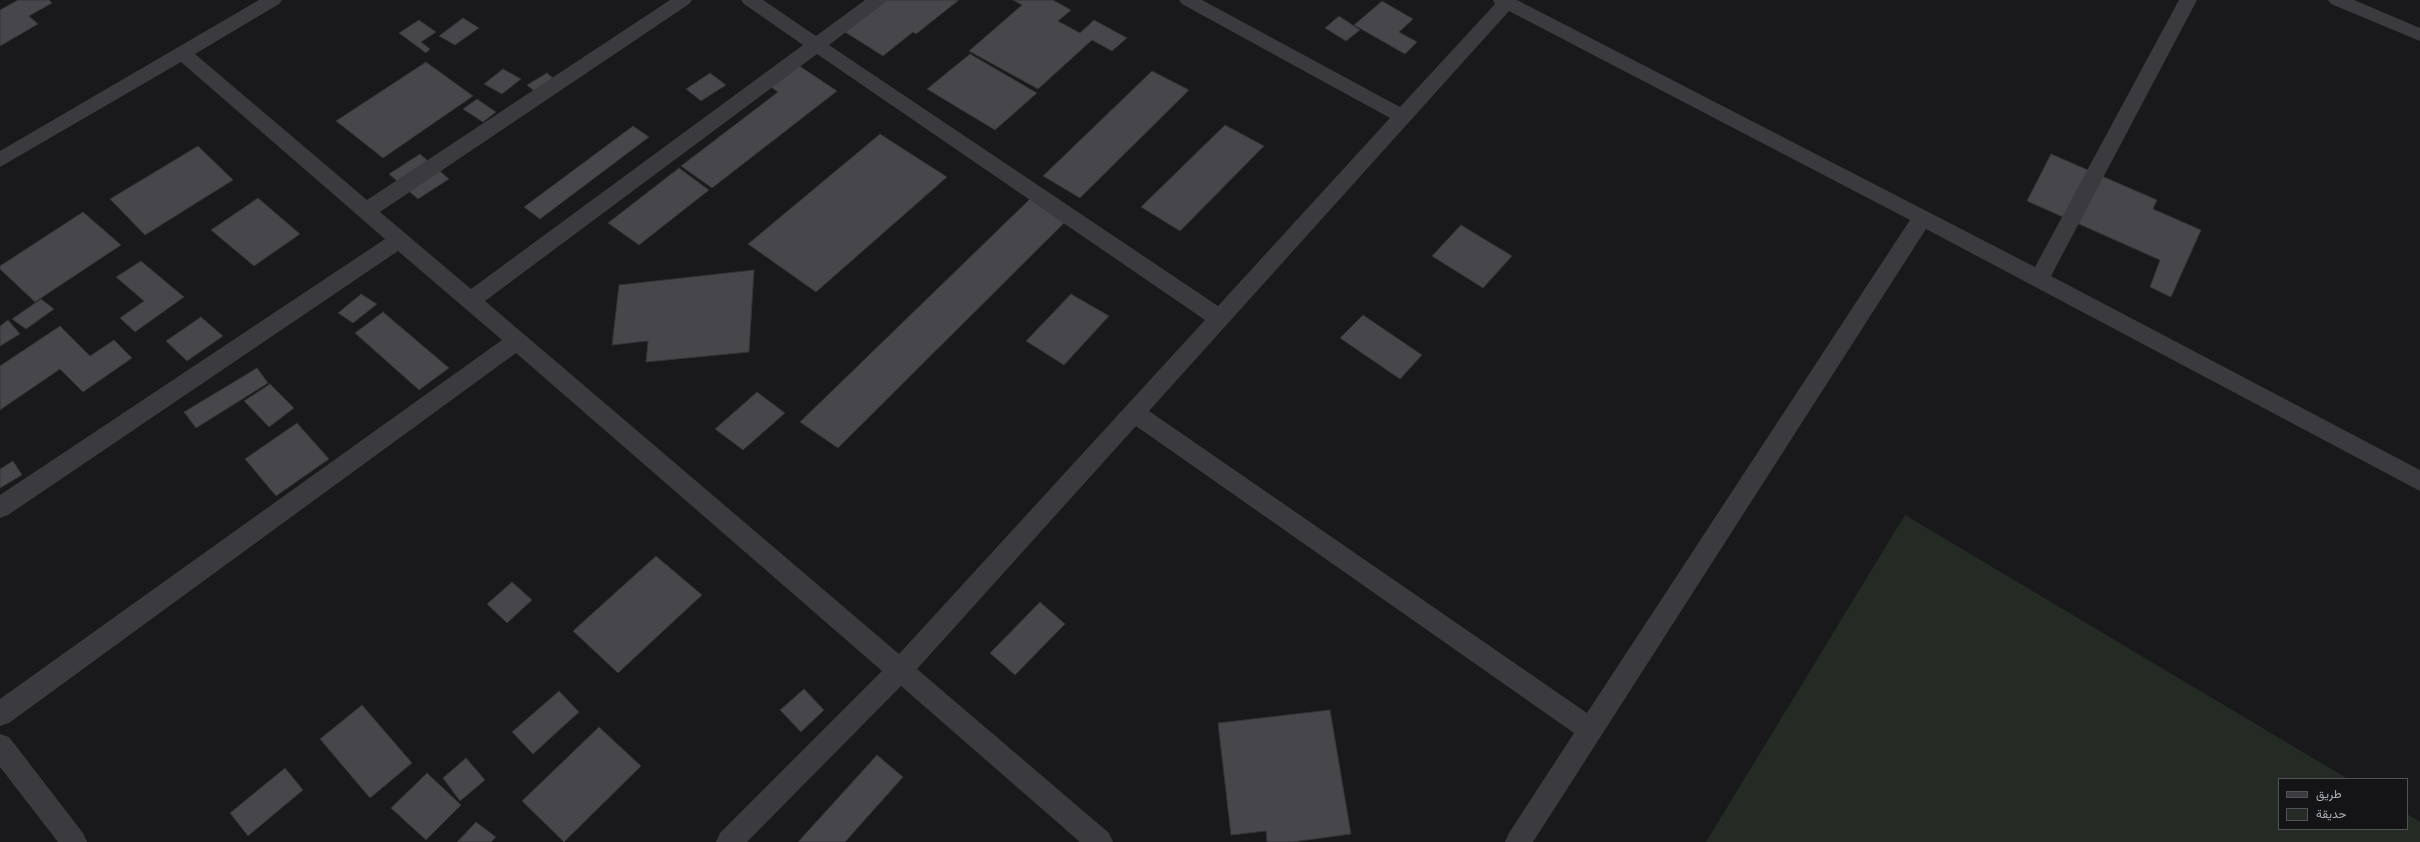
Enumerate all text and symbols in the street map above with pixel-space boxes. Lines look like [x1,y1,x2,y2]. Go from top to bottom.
legend [2278,778,2408,830]
text: طريق [2316,785,2341,802]
text: حديقة [2316,805,2346,822]

